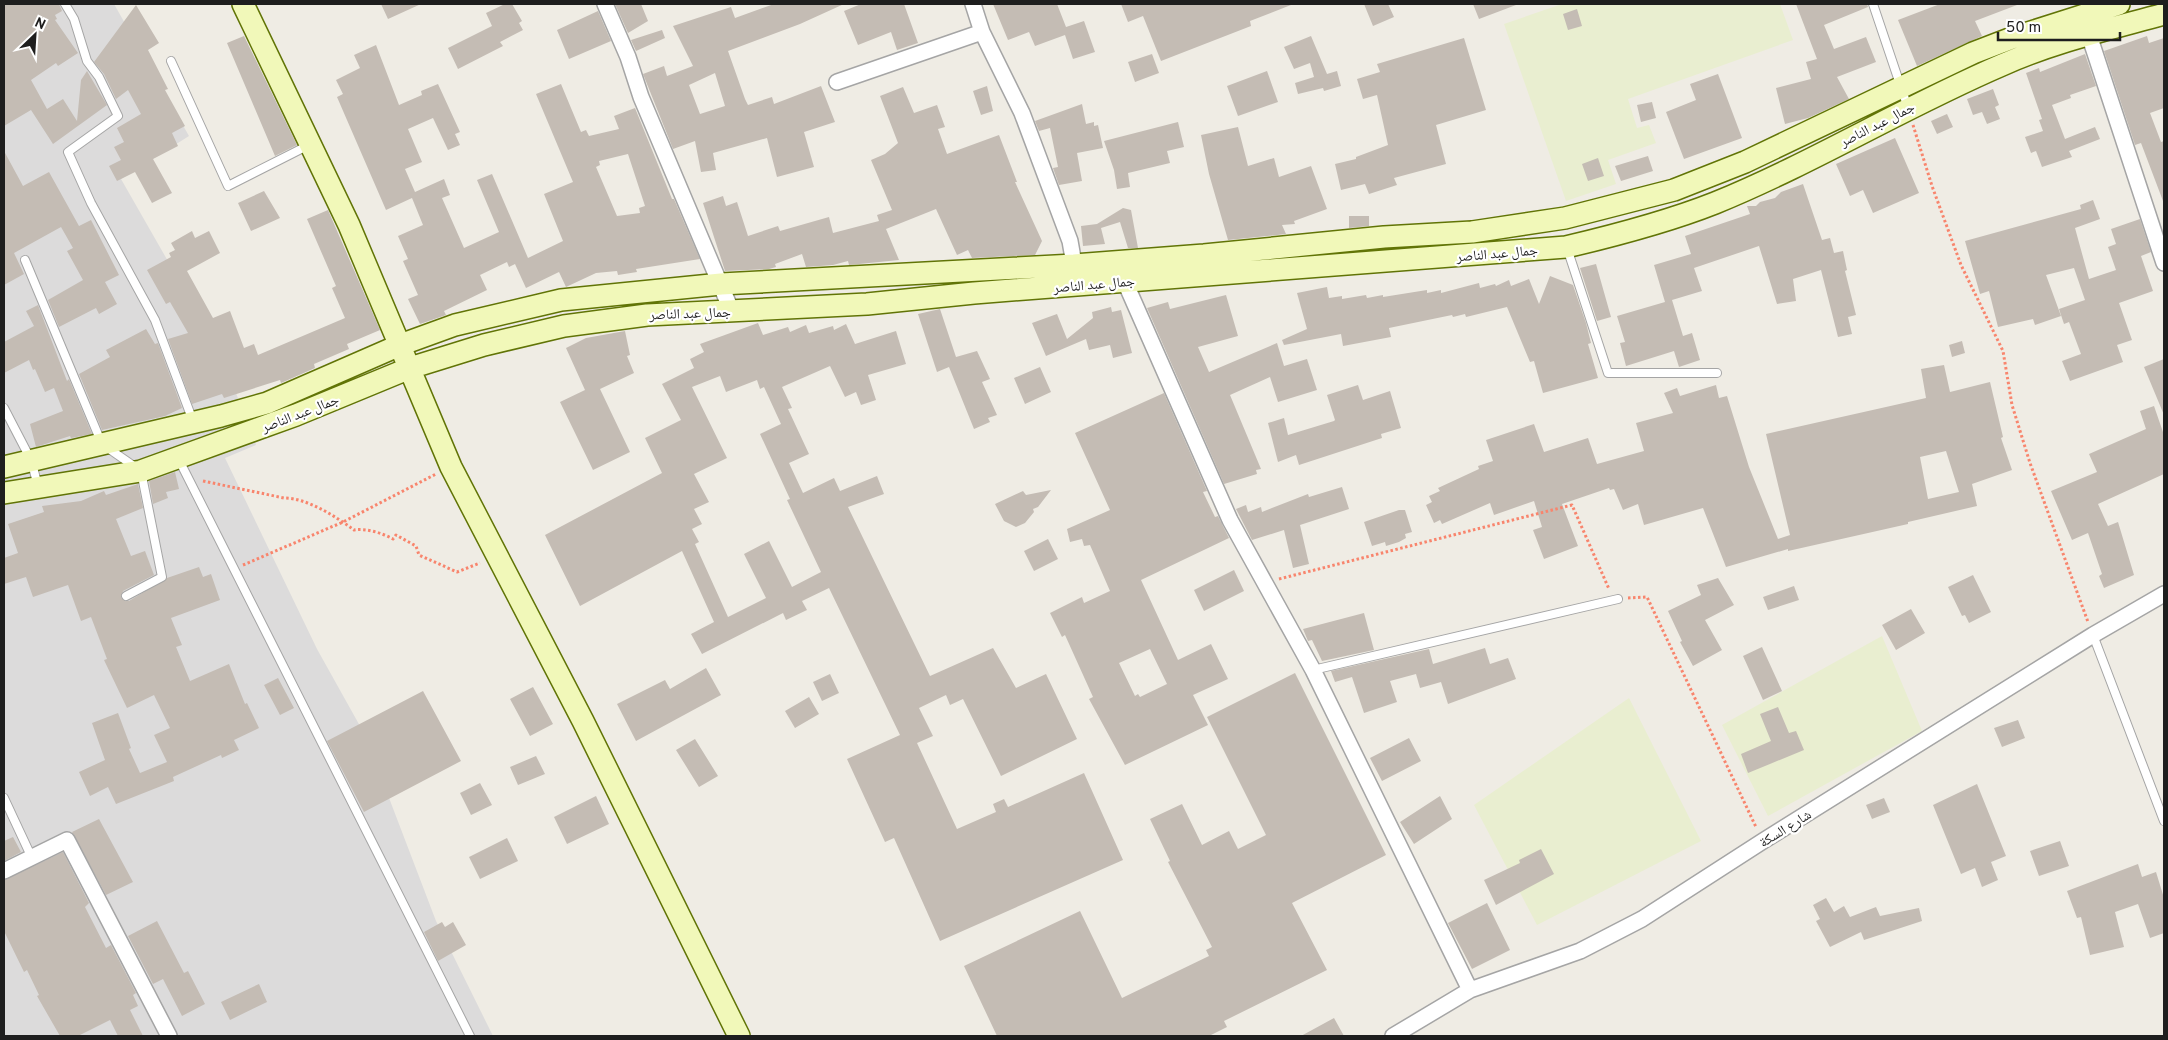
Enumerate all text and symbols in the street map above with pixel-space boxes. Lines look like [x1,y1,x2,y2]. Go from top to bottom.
north arrow [10,10,60,60]
scale bar [1998,10,2120,42]
text: N [32,15,48,34]
text: 50 m [2006,19,2041,38]
street label: جمال عبد الناصر [1837,99,1918,152]
street label: جمال عبد الناصر [1455,242,1539,267]
street label: جمال عبد الناصر [1052,273,1136,298]
street label: جمال عبد الناصر [648,305,731,324]
street label: جمال عبد الناصر [258,392,342,437]
street label: شارع السكة [1757,807,1815,852]

